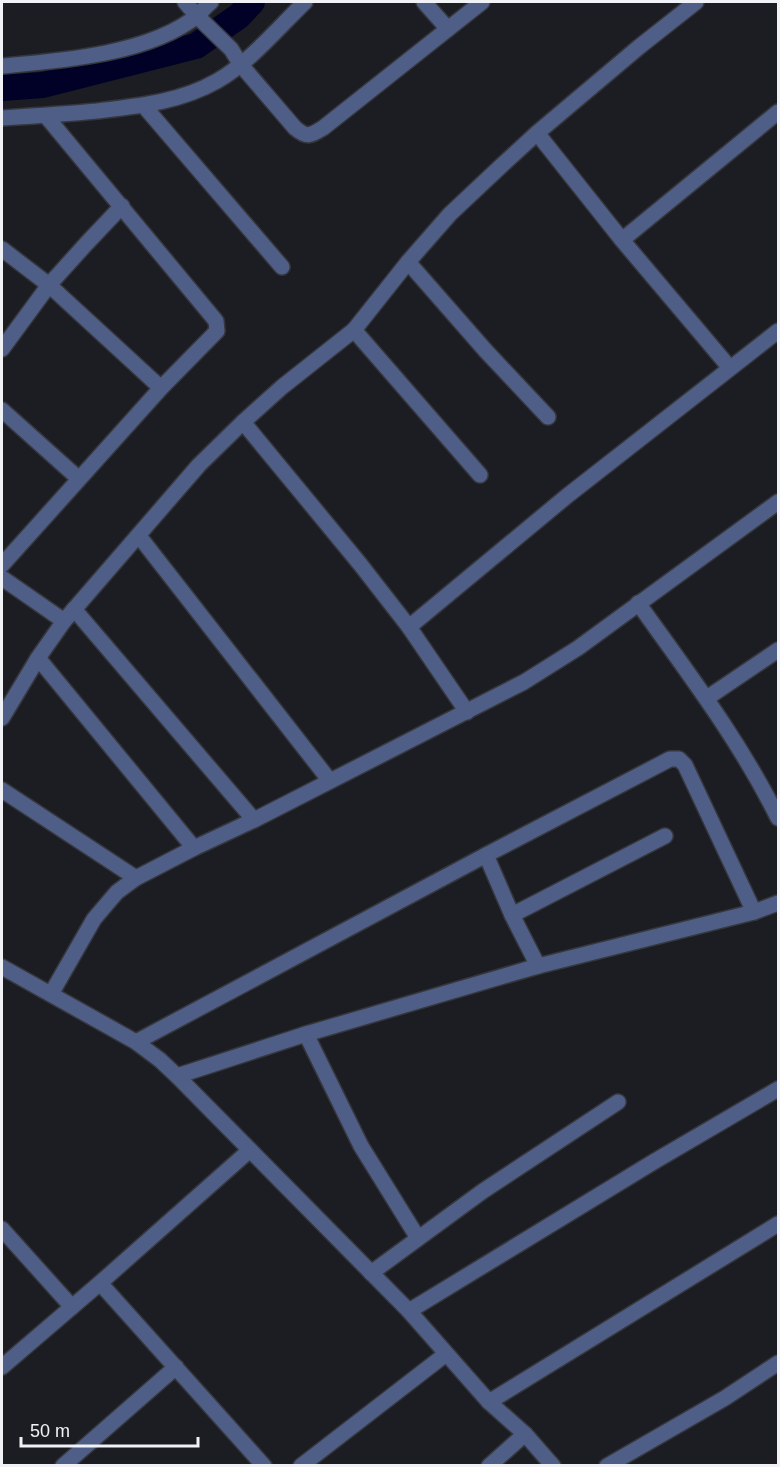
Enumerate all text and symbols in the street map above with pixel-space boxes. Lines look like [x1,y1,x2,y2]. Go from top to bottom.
scale bar [21,1410,198,1448]
text: 50 m [30,1421,70,1441]

